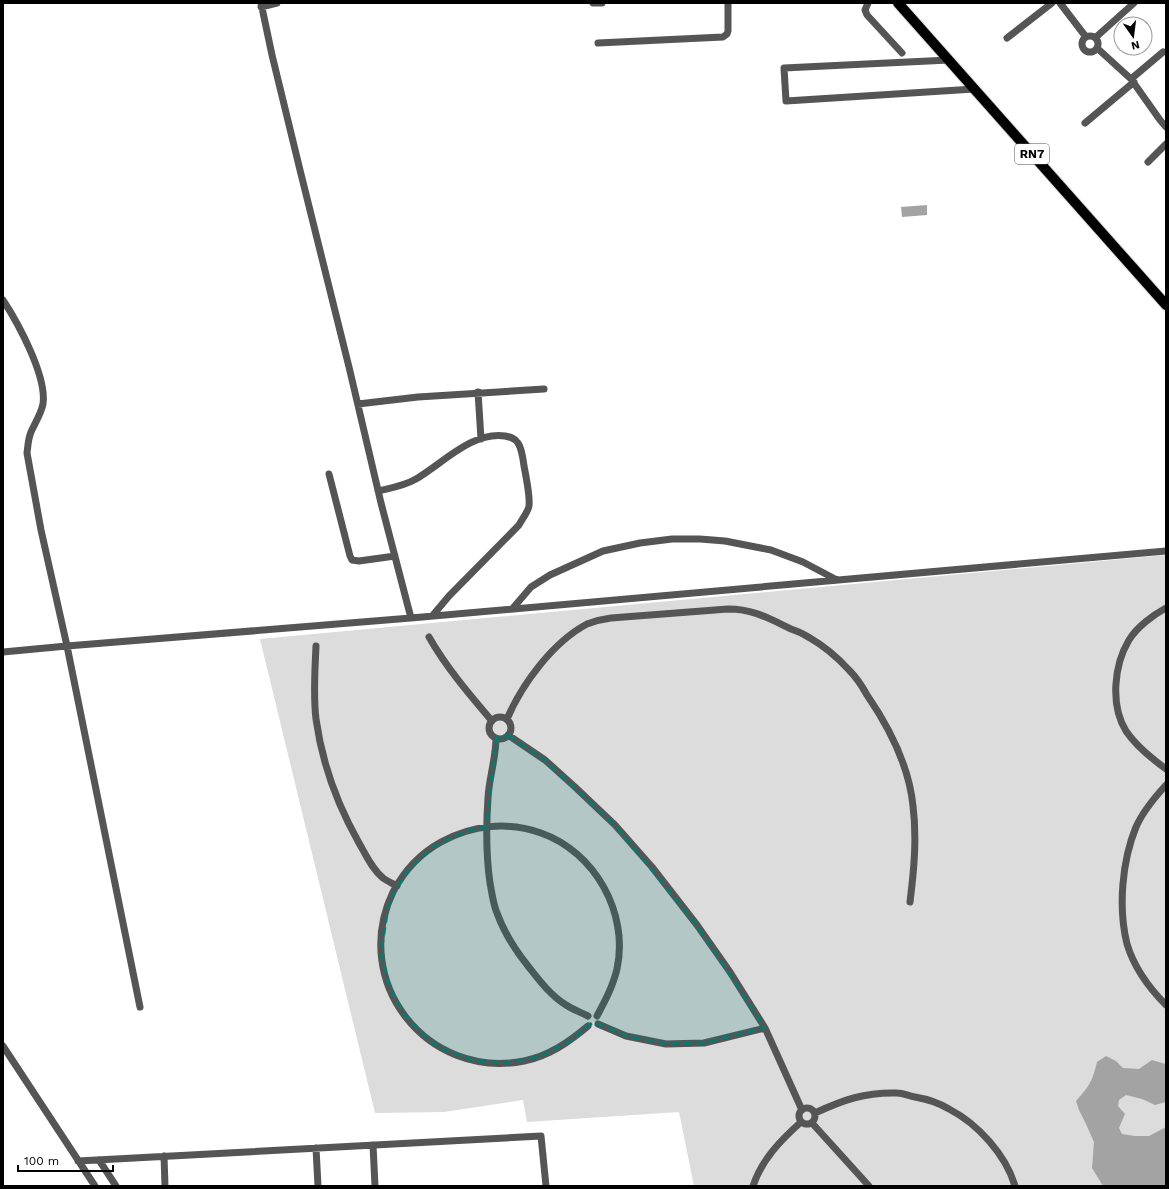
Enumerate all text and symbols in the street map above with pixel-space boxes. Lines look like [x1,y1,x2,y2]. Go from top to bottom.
north arrow [1113,16,1153,56]
text: N [1130,38,1141,53]
road number: RN7 [1015,144,1049,164]
scale bar [18,1147,113,1173]
text: 100 m [24,1154,59,1168]

